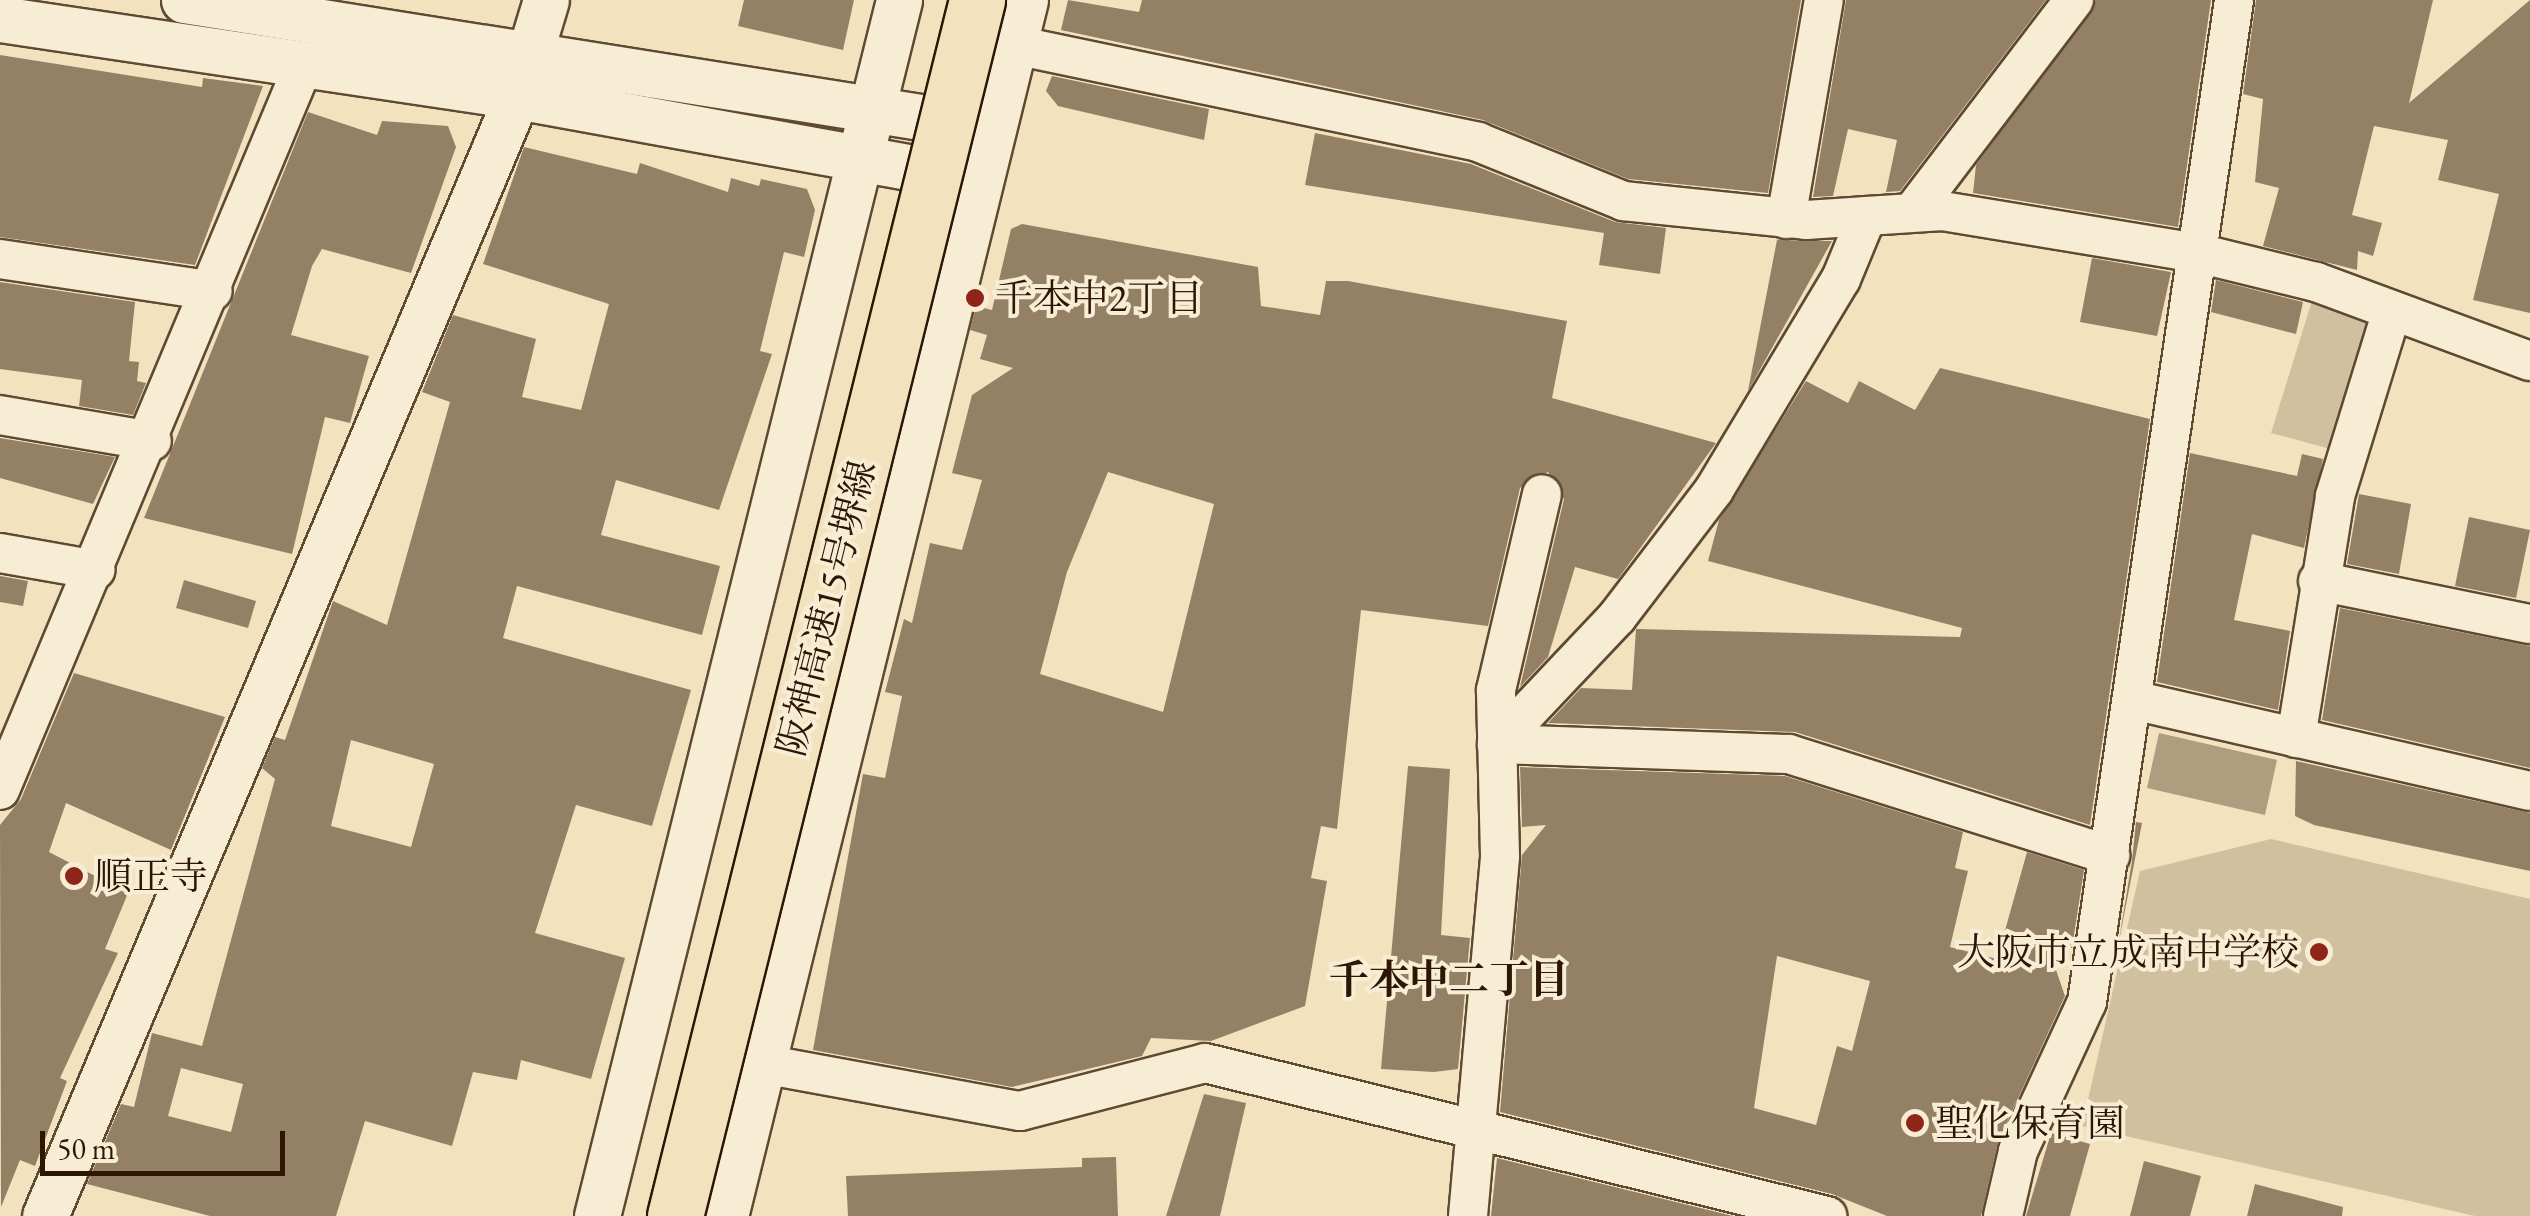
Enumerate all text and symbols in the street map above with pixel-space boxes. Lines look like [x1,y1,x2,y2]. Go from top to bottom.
place label: 千本中2丁目 [995,275,1203,321]
marker: 千本中2丁目 [964,287,986,309]
street label: 阪神高速15号堺線 [767,456,885,760]
place label: 順正寺 [94,853,208,899]
marker: 順正寺 [63,865,85,887]
place label: 大阪市立成南中学校 [1957,929,2299,975]
marker: 大阪市立成南中学校 [2308,941,2330,963]
district label: 千本中二丁目 [1329,955,1569,1003]
place label: 聖化保育園 [1935,1100,2125,1146]
scale bar [45,1111,290,1173]
marker: 聖化保育園 [1904,1112,1926,1134]
text: 50 m [57,1129,115,1168]

